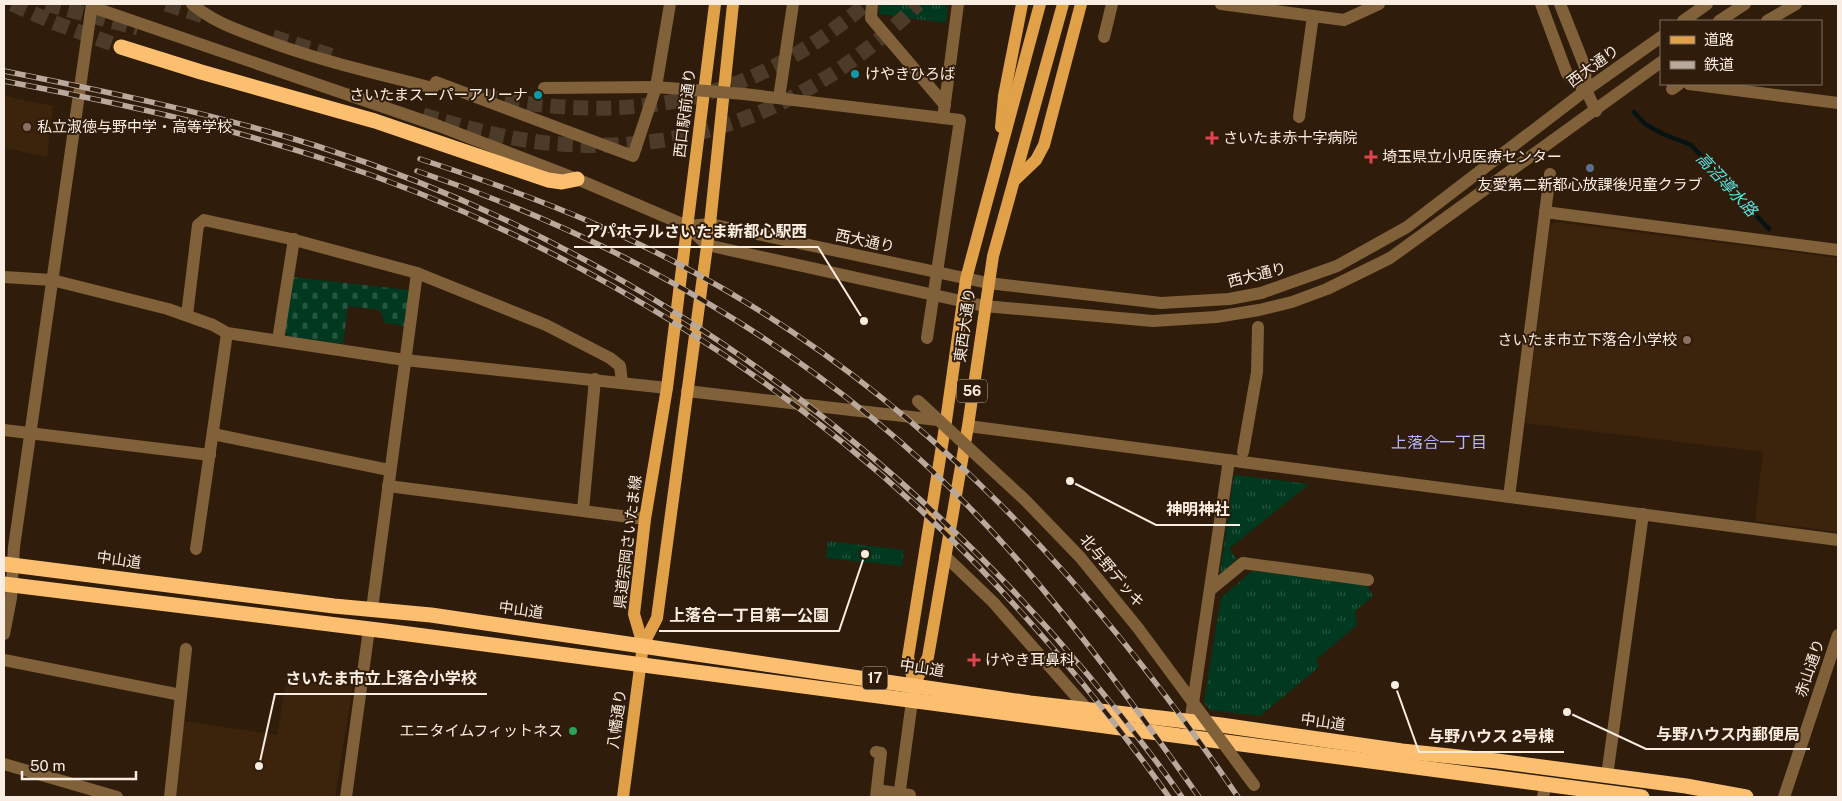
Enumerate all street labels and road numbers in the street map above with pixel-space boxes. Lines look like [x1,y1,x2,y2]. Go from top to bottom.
street label: 西大通り [1563,41,1622,90]
street label: 西口駅前通り [671,67,698,159]
street label: 西大通り [834,226,896,255]
street label: 西大通り [1226,259,1288,290]
street label: 東西大通り [951,287,978,363]
road number: 56 [957,380,987,402]
street label: 県道宗岡さいたま線 [611,474,644,610]
street label: 北与野デッキ [1077,531,1148,611]
street label: 中山道 [96,548,143,571]
street label: 中山道 [498,598,545,621]
street label: 赤山通り [1792,637,1827,699]
street label: 中山道 [899,656,946,679]
road number: 17 [862,666,888,690]
street label: 八幡通り [604,688,629,750]
street label: 中山道 [1300,710,1347,733]

